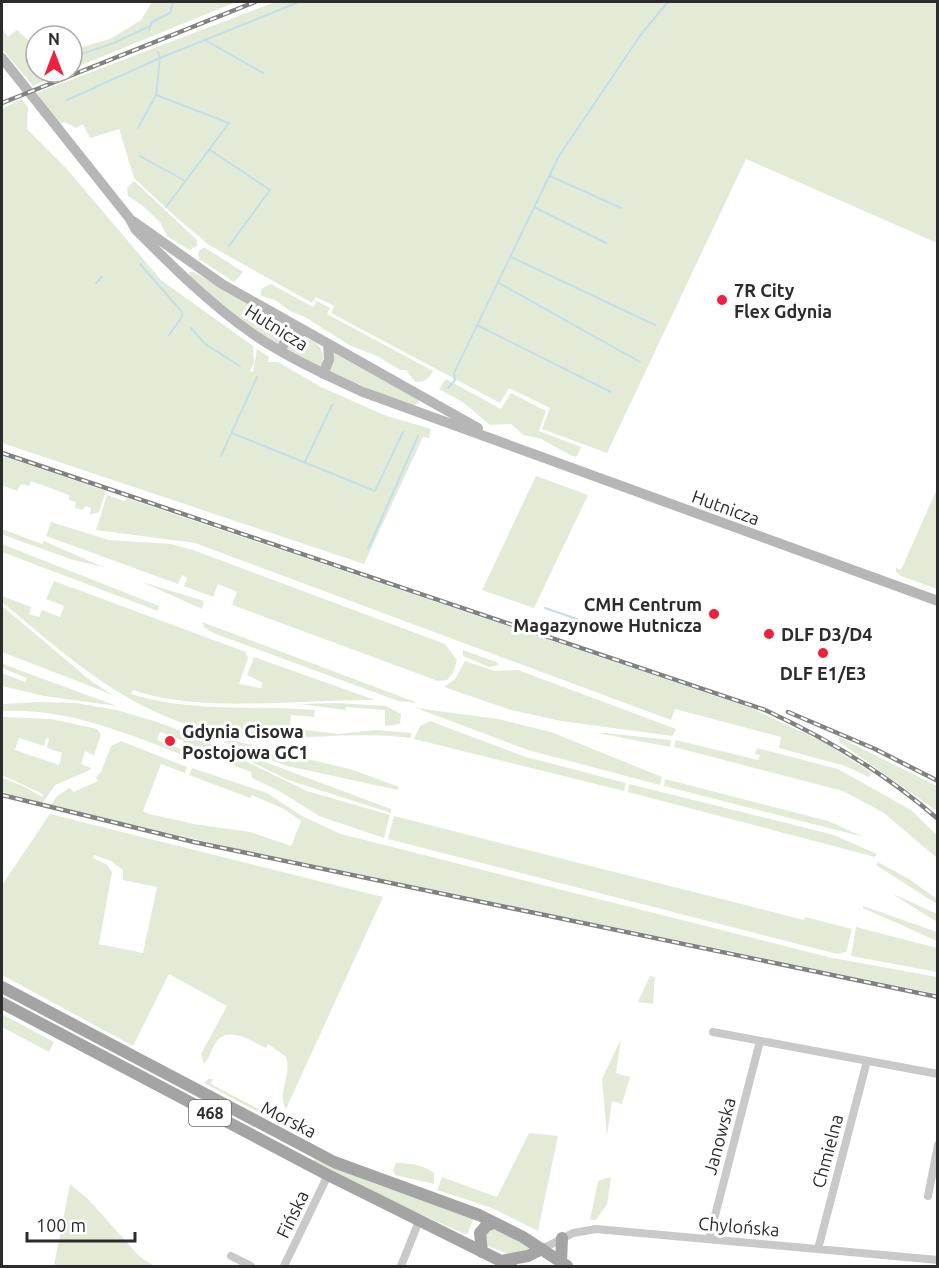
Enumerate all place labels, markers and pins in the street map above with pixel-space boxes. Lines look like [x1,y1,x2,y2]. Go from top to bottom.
place label: 7R City Flex Gdynia [734,280,832,321]
marker: 7R City Flex Gdynia [715,293,729,307]
place label: CMH Centrum Magazynowe Hutnicza [513,594,702,635]
marker: CMH Centrum Magazynowe Hutnicza [707,607,721,621]
place label: DLF D3/D4 [781,624,873,644]
marker: DLF D3/D4 [762,627,776,641]
marker: DLF E1/E3 [816,646,830,660]
place label: DLF E1/E3 [780,663,866,683]
place label: Gdynia Cisowa Postojowa GC1 [182,721,309,762]
marker: Gdynia Cisowa Postojowa GC1 [163,734,177,748]

